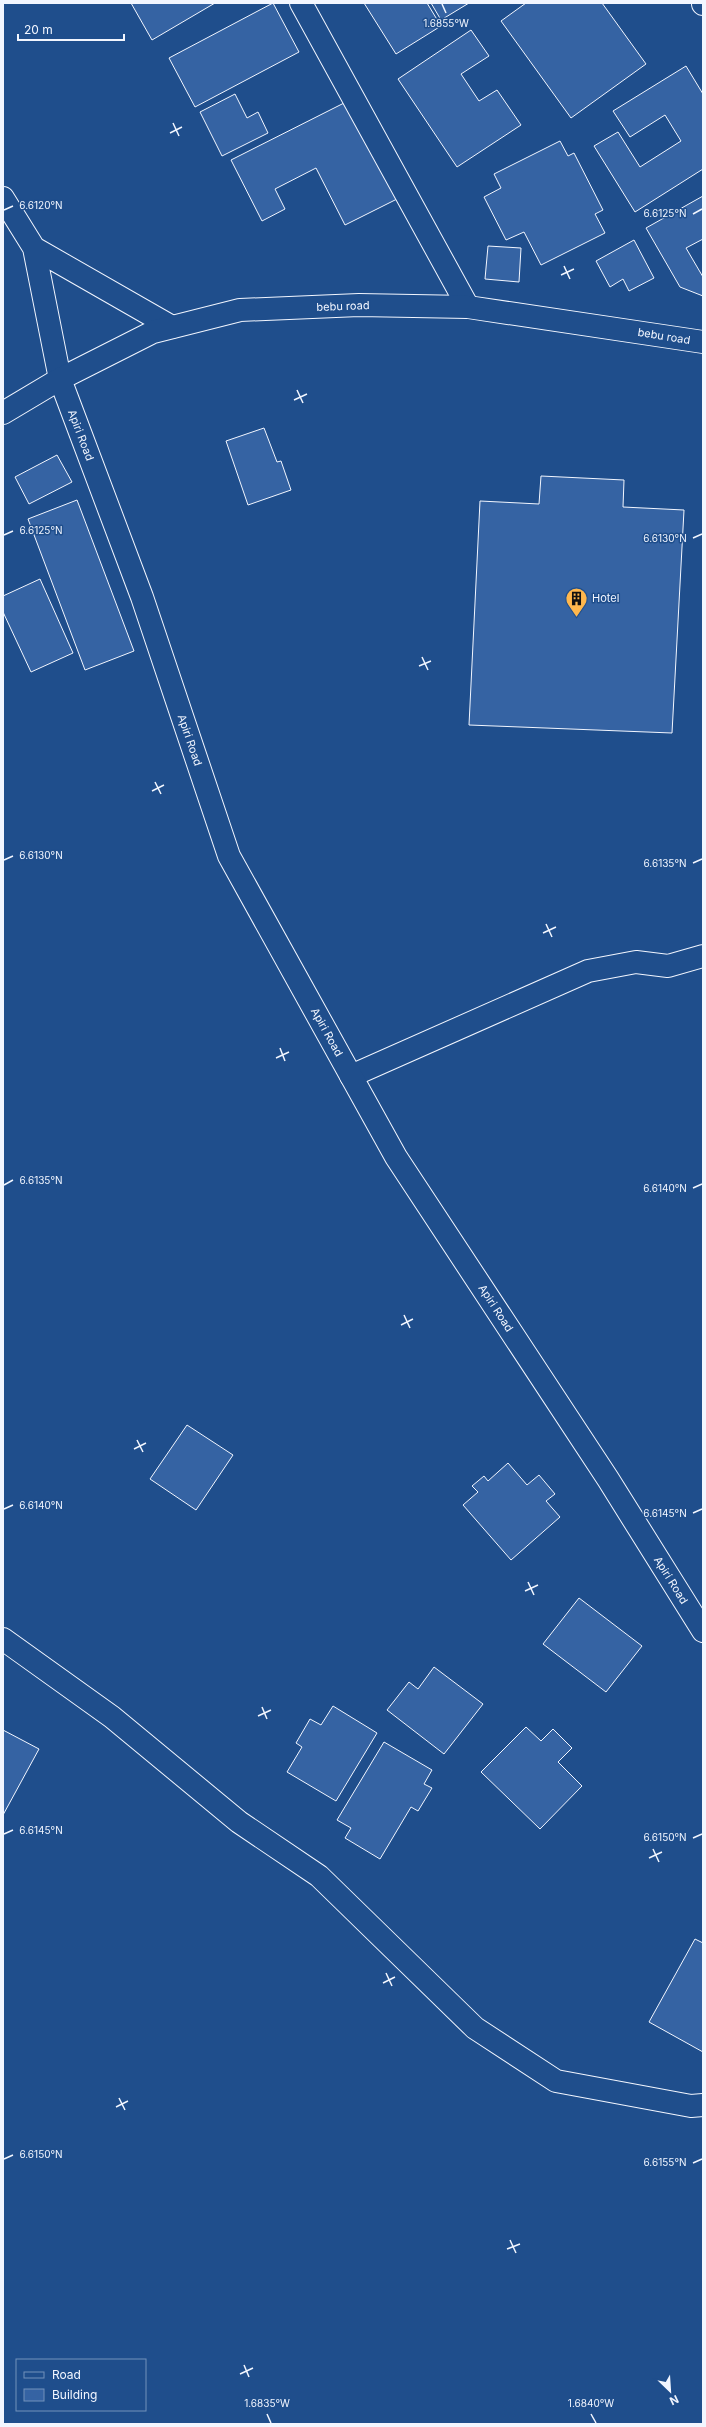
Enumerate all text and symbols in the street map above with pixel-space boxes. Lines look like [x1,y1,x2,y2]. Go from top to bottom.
scale bar [18,16,124,42]
text: 1.6855°W [423,17,469,29]
text: 20 m [24,22,53,37]
text: 6.6120°N [19,199,63,211]
text: 6.6125°N [643,207,687,219]
street label: bebu road [316,298,370,314]
street label: bebu road [637,325,691,347]
street label: Apiri Road [65,407,97,463]
text: 6.6125°N [19,524,63,536]
text: 6.6130°N [643,532,687,544]
building icon: Hotel [563,585,589,618]
place label: Hotel [592,591,619,605]
street label: Apiri Road [175,712,205,768]
text: 6.6130°N [19,849,63,861]
text: 6.6135°N [643,857,687,869]
street label: Apiri Road [308,1005,346,1059]
text: 6.6135°N [19,1174,63,1186]
text: 6.6140°N [643,1182,687,1194]
street label: Apiri Road [476,1282,516,1334]
text: 6.6140°N [19,1499,63,1511]
text: 6.6145°N [643,1507,687,1519]
street label: Apiri Road [651,1554,691,1606]
text: 6.6145°N [19,1824,63,1836]
text: 6.6150°N [643,1831,687,1843]
text: 6.6150°N [19,2148,63,2160]
text: 6.6155°N [643,2156,687,2168]
legend [16,2359,146,2411]
text: Road [52,2367,81,2382]
north arrow [650,2371,690,2411]
text: Building [52,2387,97,2402]
text: N [667,2392,681,2408]
text: 1.6835°W [244,2397,290,2409]
text: 1.6840°W [568,2397,614,2409]

